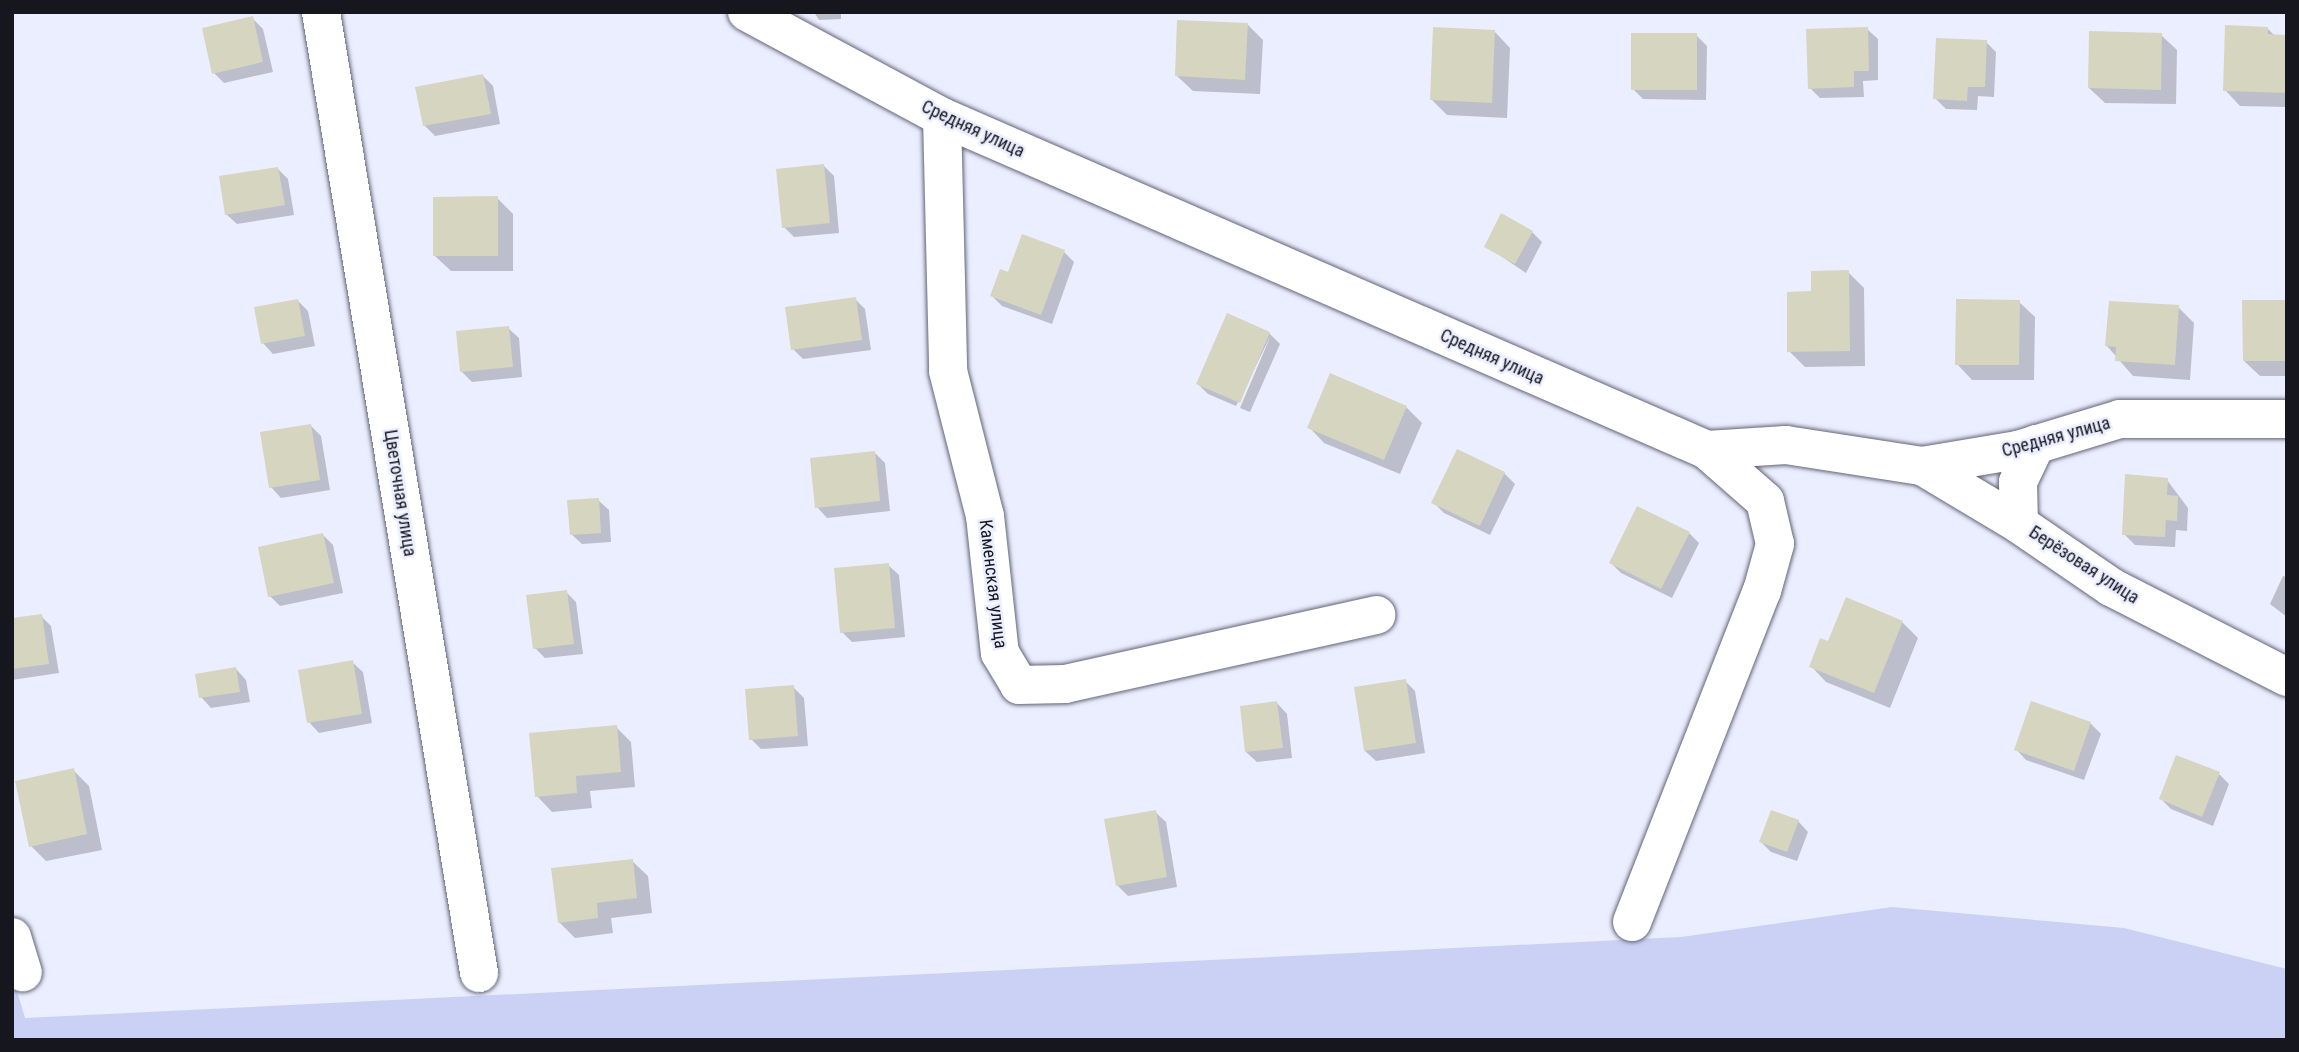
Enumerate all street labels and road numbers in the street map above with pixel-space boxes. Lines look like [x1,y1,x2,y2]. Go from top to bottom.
street label: Средняя улица [918,96,1028,162]
street label: Средняя улица [1437,324,1547,390]
street label: Средняя улица [1999,412,2113,462]
street label: Цветочная улица [379,428,421,558]
street label: Каменская улица [974,518,1012,650]
street label: Берёзовая улица [2025,521,2143,609]

